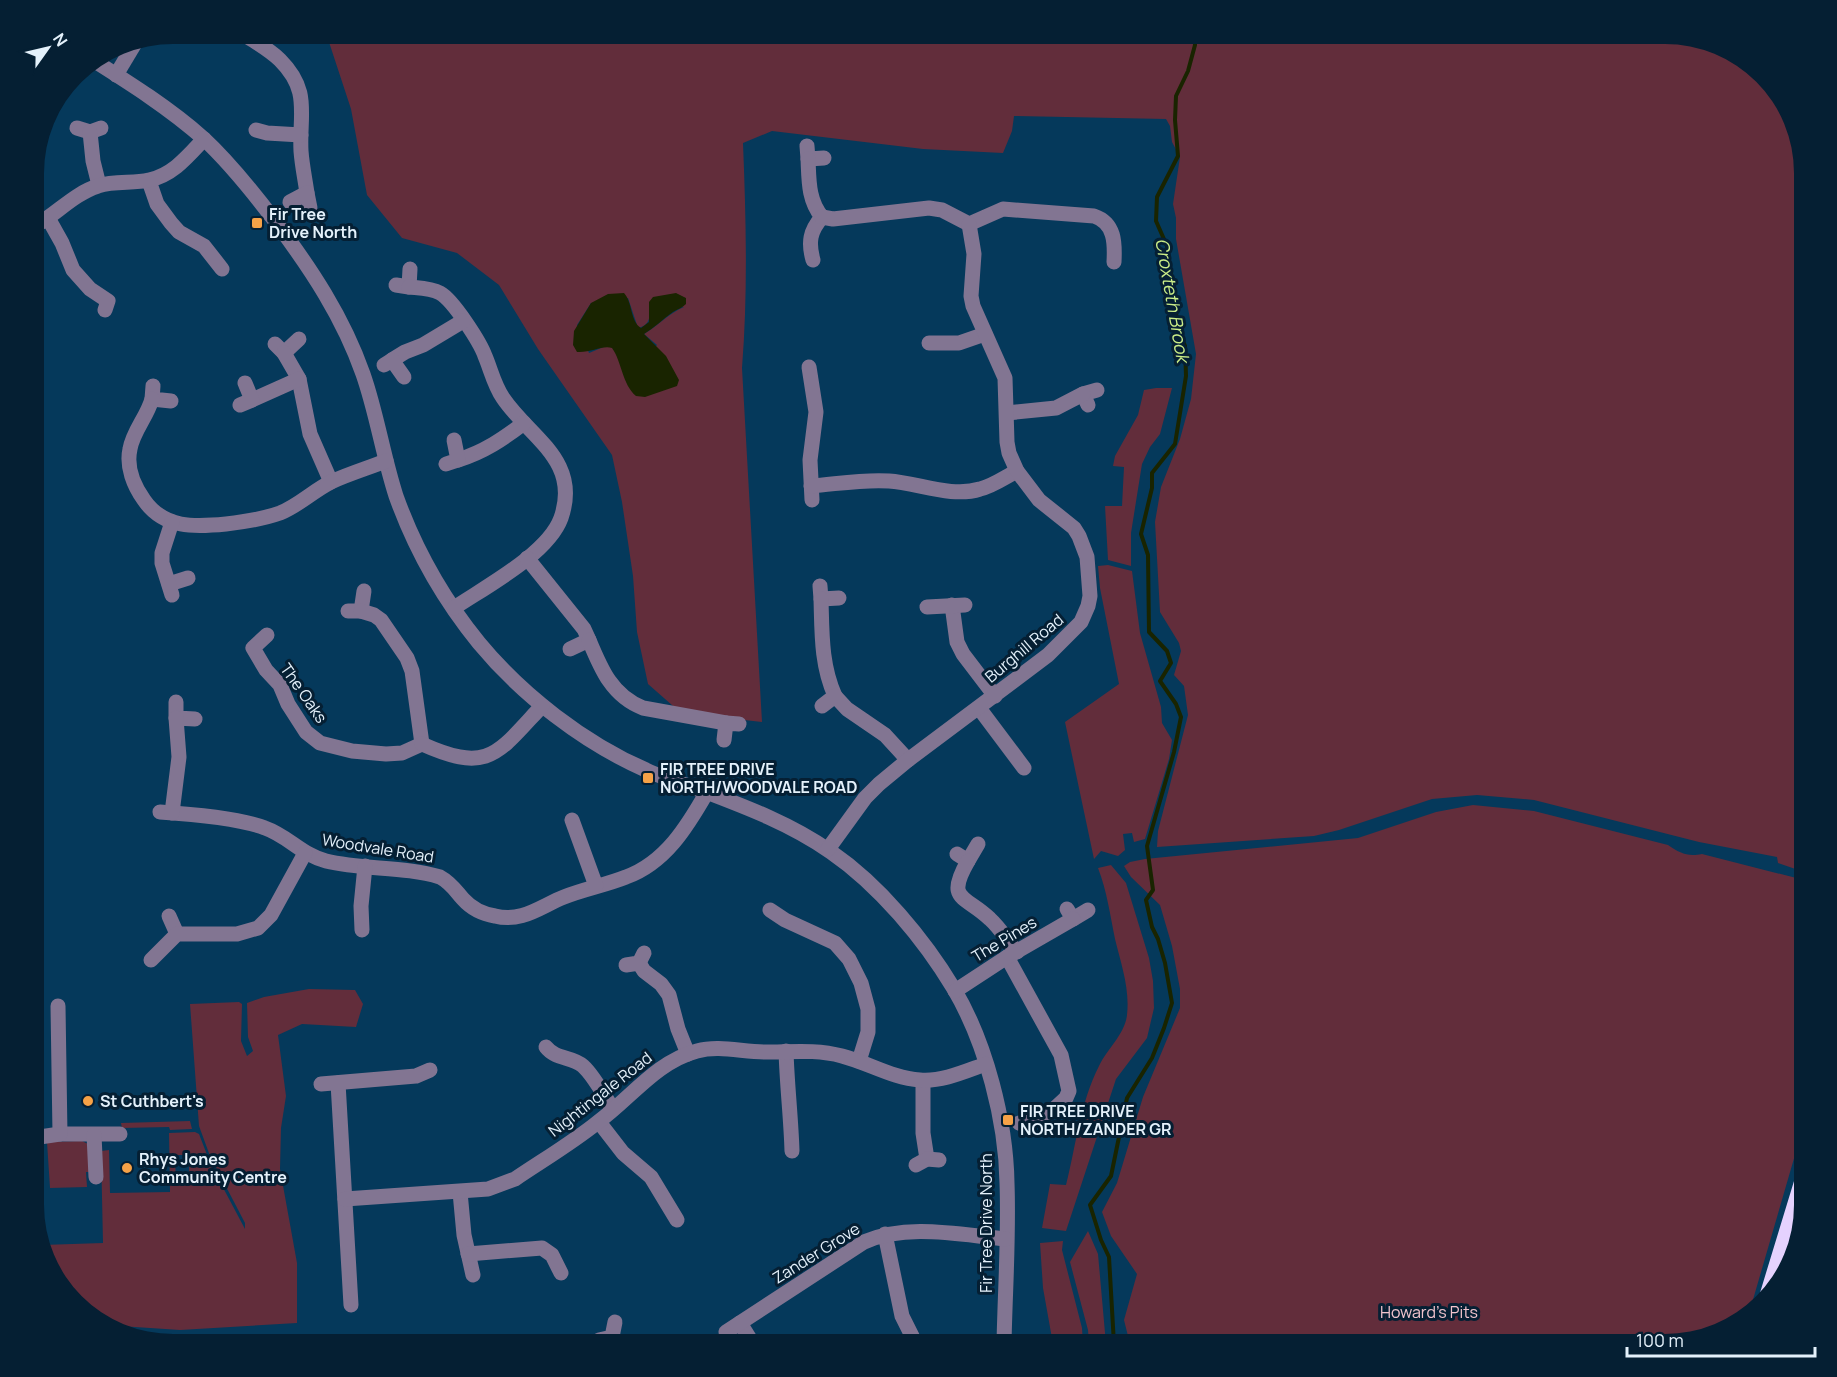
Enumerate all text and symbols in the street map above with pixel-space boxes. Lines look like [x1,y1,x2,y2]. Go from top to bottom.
north arrow [18,18,78,78]
text: N [48,29,73,51]
place label: Fir Tree Drive North [269,203,357,243]
marker: Fir Tree Drive North [250,216,264,230]
water label: Croxteth Brook [1150,236,1196,367]
street label: Burghill Road [980,609,1068,687]
street label: The Oaks [275,659,333,727]
place label: FIR TREE DRIVE NORTH/WOODVALE ROAD [660,758,857,798]
marker: FIR TREE DRIVE NORTH/WOODVALE ROAD [641,771,655,785]
street label: Woodvale Road [320,828,436,868]
street label: The Pines [967,911,1041,967]
street label: Nightingale Road [544,1047,656,1141]
place label: St Cuthbert's [100,1090,204,1112]
marker: St Cuthbert's [81,1094,95,1108]
place label: FIR TREE DRIVE NORTH/ZANDER GR [1020,1100,1172,1140]
marker: FIR TREE DRIVE NORTH/ZANDER GR [1001,1113,1015,1127]
place label: Rhys Jones Community Centre [139,1148,287,1188]
street label: Fir Tree Drive North [975,1153,997,1293]
marker: Rhys Jones Community Centre [120,1161,134,1175]
street label: Zander Grove [768,1217,864,1289]
park label: Howard's Pits [1380,1301,1478,1323]
scale bar [1627,1320,1814,1358]
text: 100 m [1636,1328,1684,1352]

